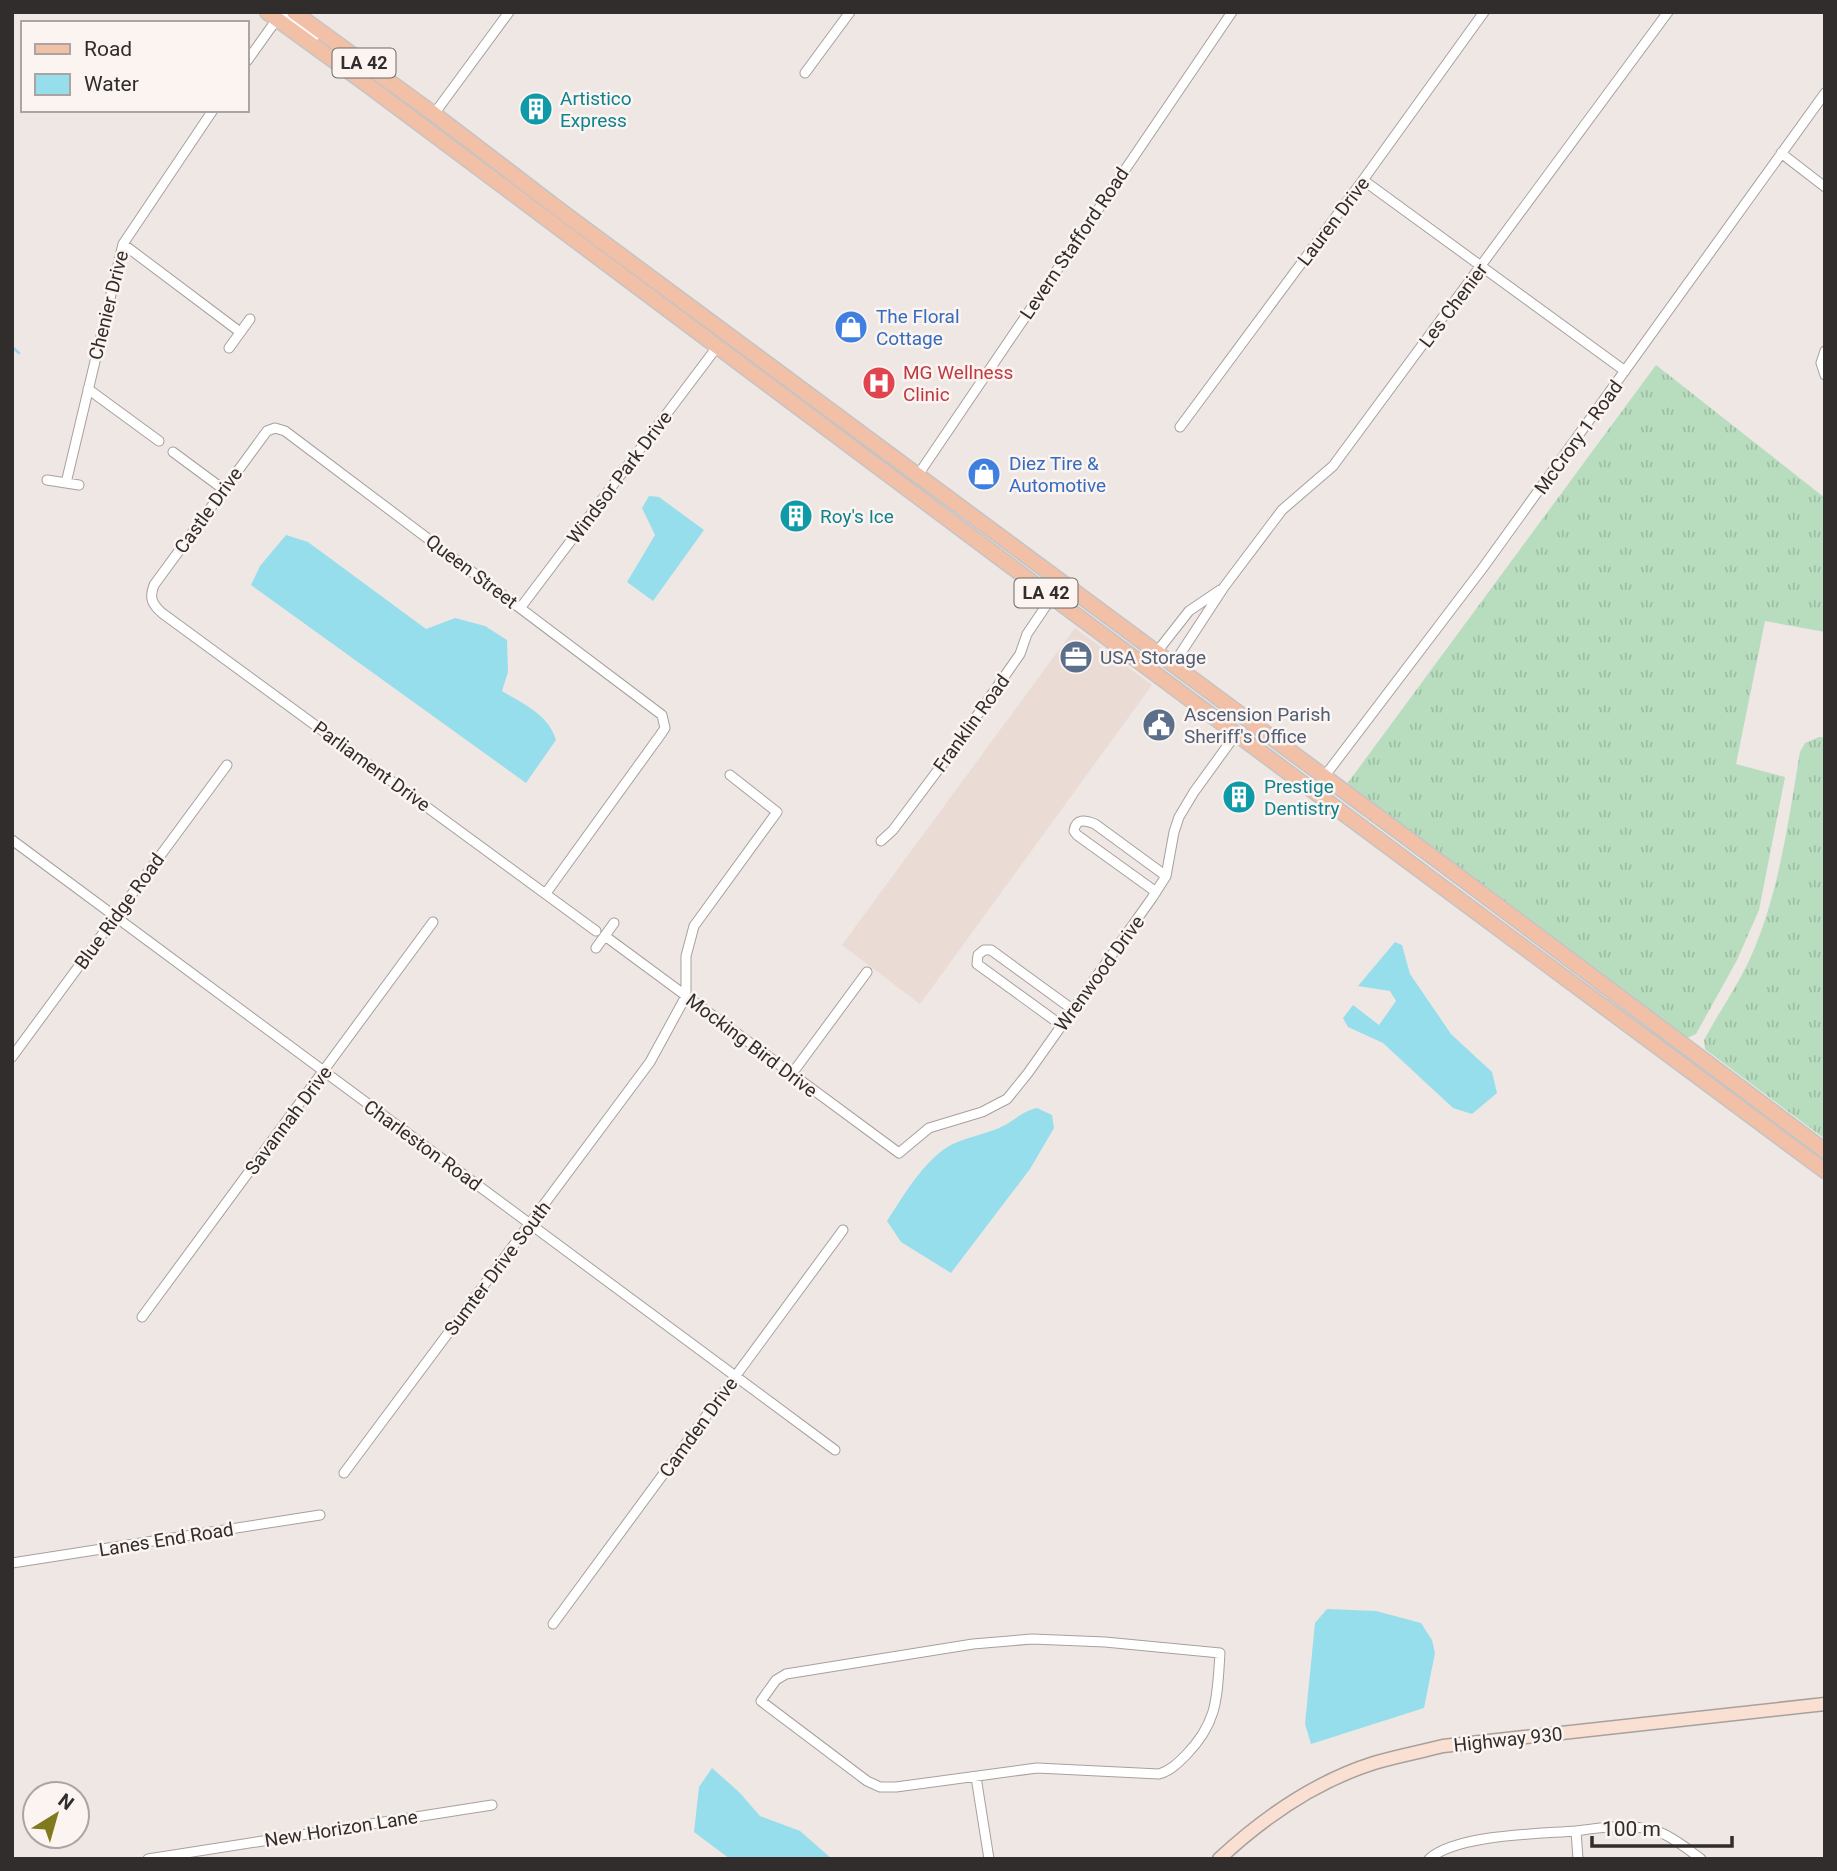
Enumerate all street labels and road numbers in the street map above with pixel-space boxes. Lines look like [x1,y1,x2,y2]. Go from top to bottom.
road number: LA 42 [332,48,396,78]
street label: Levern Stafford Road [1015,163,1134,324]
street label: Lauren Drive [1293,172,1374,270]
street label: Chenier Drive [84,248,133,362]
street label: Les Chenier [1414,258,1493,352]
street label: McCrory 1 Road [1529,376,1627,499]
street label: Windsor Park Drive [562,406,677,548]
street label: Castle Drive [169,463,247,558]
street label: Queen Street [421,529,522,613]
road number: LA 42 [1014,578,1078,608]
street label: Franklin Road [928,670,1014,777]
street label: Parliament Drive [309,716,435,817]
street label: Blue Ridge Road [70,849,169,974]
street label: Wrenwood Drive [1050,911,1149,1036]
street label: Mocking Bird Drive [682,989,822,1102]
street label: Savannah Drive [240,1061,337,1179]
street label: Charleston Road [359,1095,486,1196]
street label: Sumter Drive South [439,1196,555,1340]
street label: Camden Drive [654,1373,742,1482]
street label: Lanes End Road [97,1518,235,1561]
street label: Highway 930 [1452,1722,1564,1757]
street label: New Horizon Lane [263,1805,419,1852]

